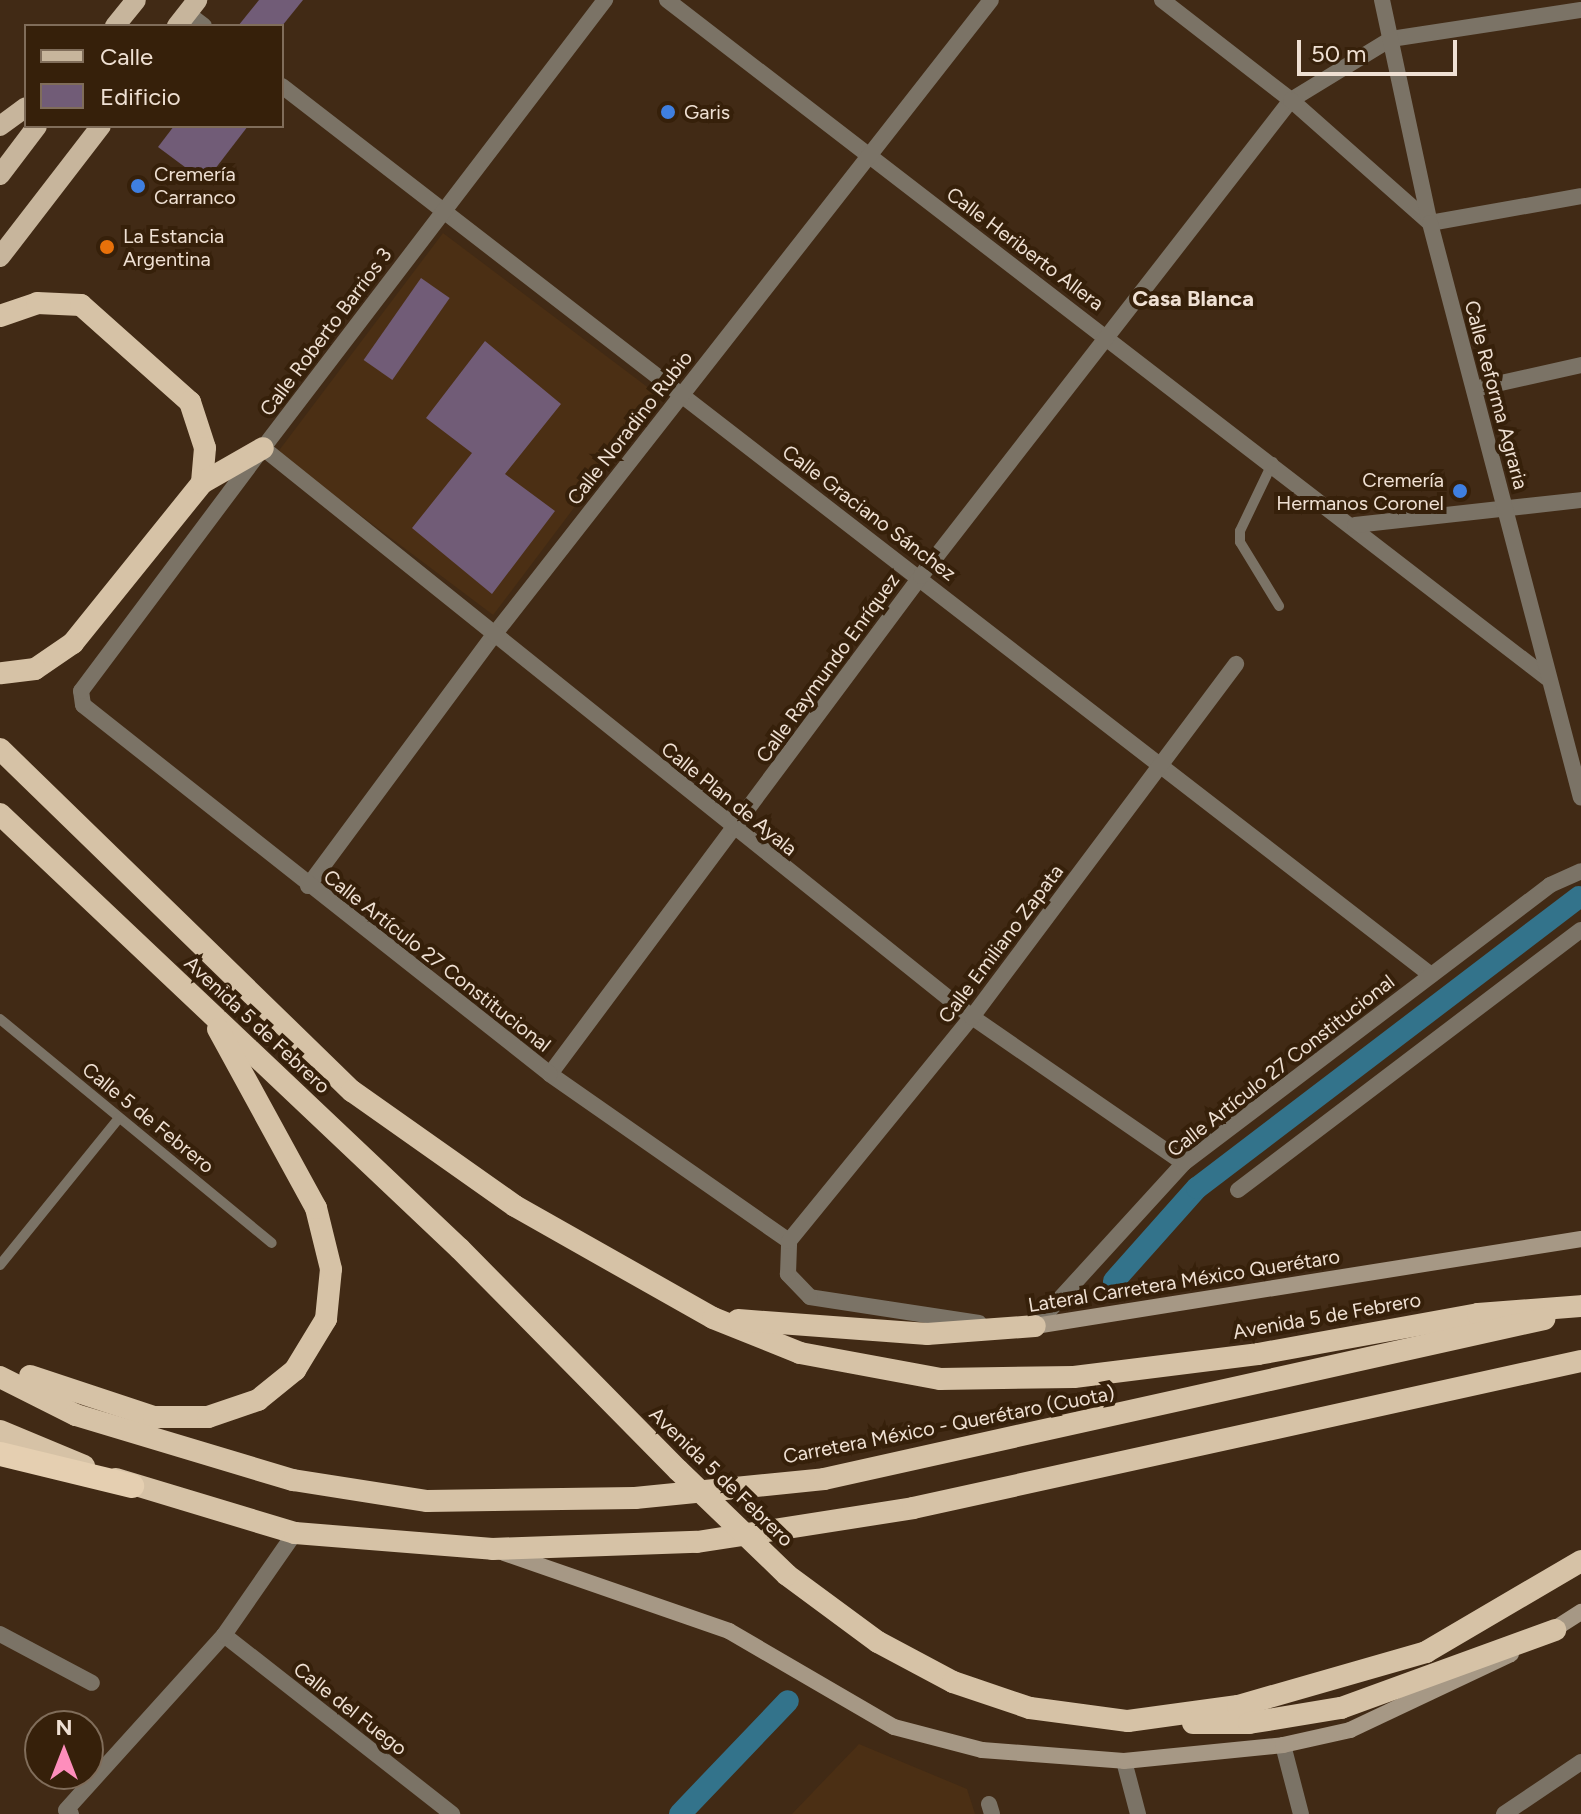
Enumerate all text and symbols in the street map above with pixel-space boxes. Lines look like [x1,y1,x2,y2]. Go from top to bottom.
legend [24,24,284,128]
scale bar [1301,24,1461,74]
text: 50 m [1311,39,1367,68]
text: Calle [100,42,153,71]
text: Edificio [100,82,181,111]
place label: Garis [684,100,730,124]
marker: Garis [659,103,677,121]
place label: Cremería Carranco [154,162,236,209]
marker: Cremería Carranco [129,177,147,195]
street label: Calle Heriberto Allera [942,182,1108,316]
place label: La Estancia Argentina [123,224,224,271]
marker: La Estancia Argentina [98,238,116,256]
street label: Calle Roberto Barrios 3 [255,243,397,421]
district label: Casa Blanca [1132,286,1254,312]
street label: Calle Reforma Agraria [1459,298,1533,492]
street label: Calle Noradino Rubio [562,346,698,510]
street label: Calle Graciano Sánchez [777,440,961,586]
place label: Cremería Hermanos Coronel [1276,468,1444,515]
marker: Cremería Hermanos Coronel [1451,482,1469,500]
street label: Calle Raymundo Enríquez [751,569,905,767]
street label: Calle Plan de Ayala [656,737,802,861]
street label: Calle Emiliano Zapata [934,860,1068,1028]
street label: Calle Artículo 27 Constitucional [319,865,555,1057]
street label: Avenida 5 de Febrero [179,951,335,1099]
street label: Calle Artículo 27 Constitucional [1163,970,1399,1162]
street label: Calle 5 de Febrero [77,1057,219,1179]
street label: Lateral Carretera México Querétaro [1026,1244,1342,1318]
street label: Avenida 5 de Febrero [1231,1288,1423,1344]
street label: Carretera México - Querétaro (Cuota) [781,1381,1117,1469]
street label: Avenida 5 de Febrero [644,1402,798,1552]
street label: Calle del Fuego [288,1657,412,1761]
north arrow [24,1710,104,1790]
text: N [55,1714,73,1741]

